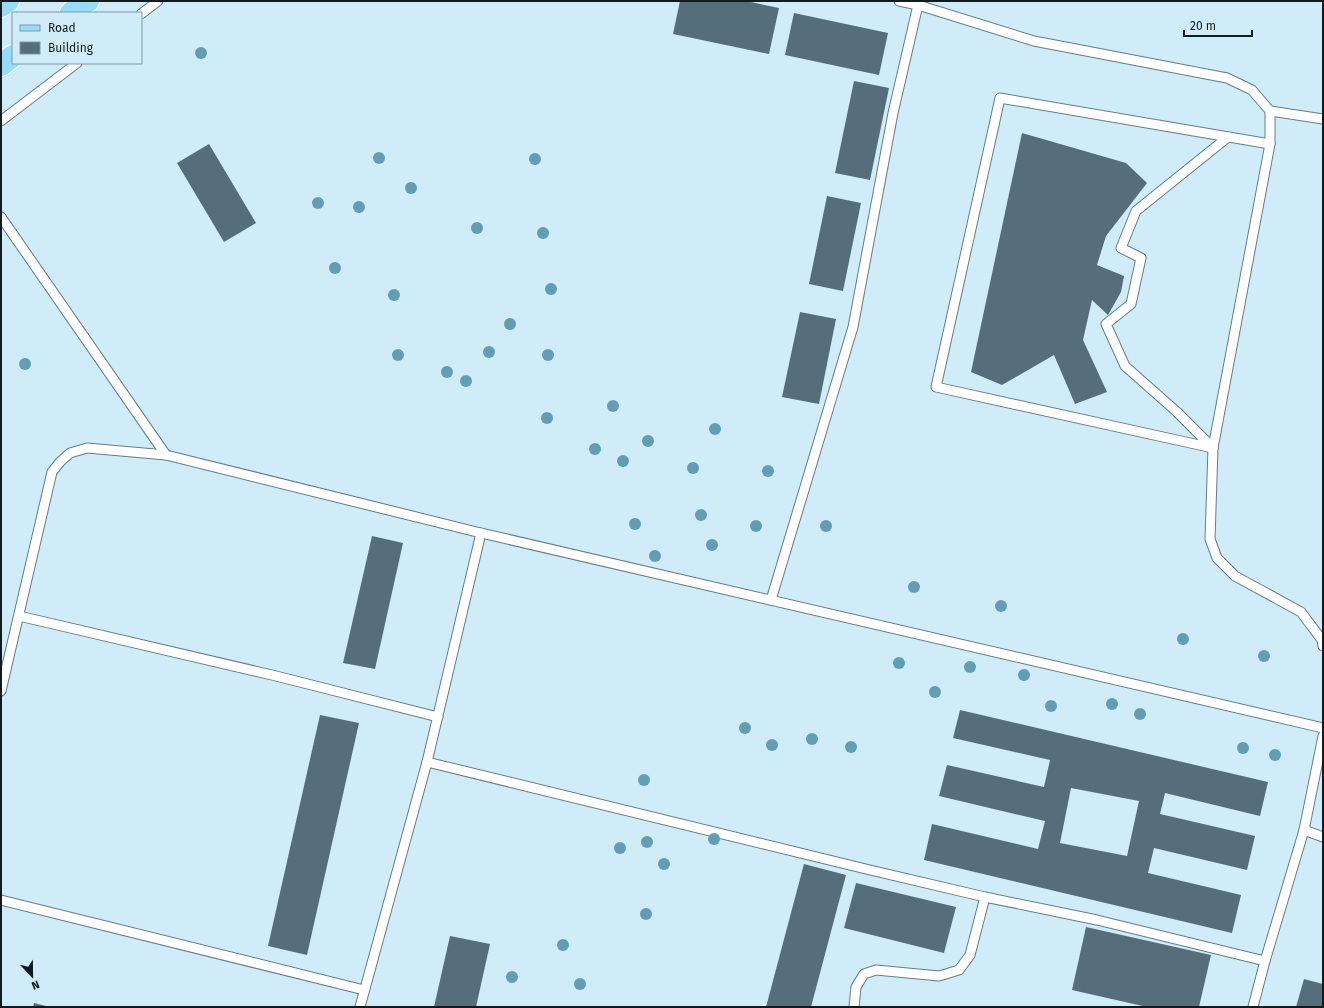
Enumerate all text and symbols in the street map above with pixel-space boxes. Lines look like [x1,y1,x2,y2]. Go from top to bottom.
legend [12,12,142,64]
scale bar [1184,12,1252,38]
text: 20 m [1190,19,1216,33]
text: Road [48,21,76,35]
text: Building [48,41,94,55]
north arrow [12,956,52,996]
text: N [30,977,41,992]

